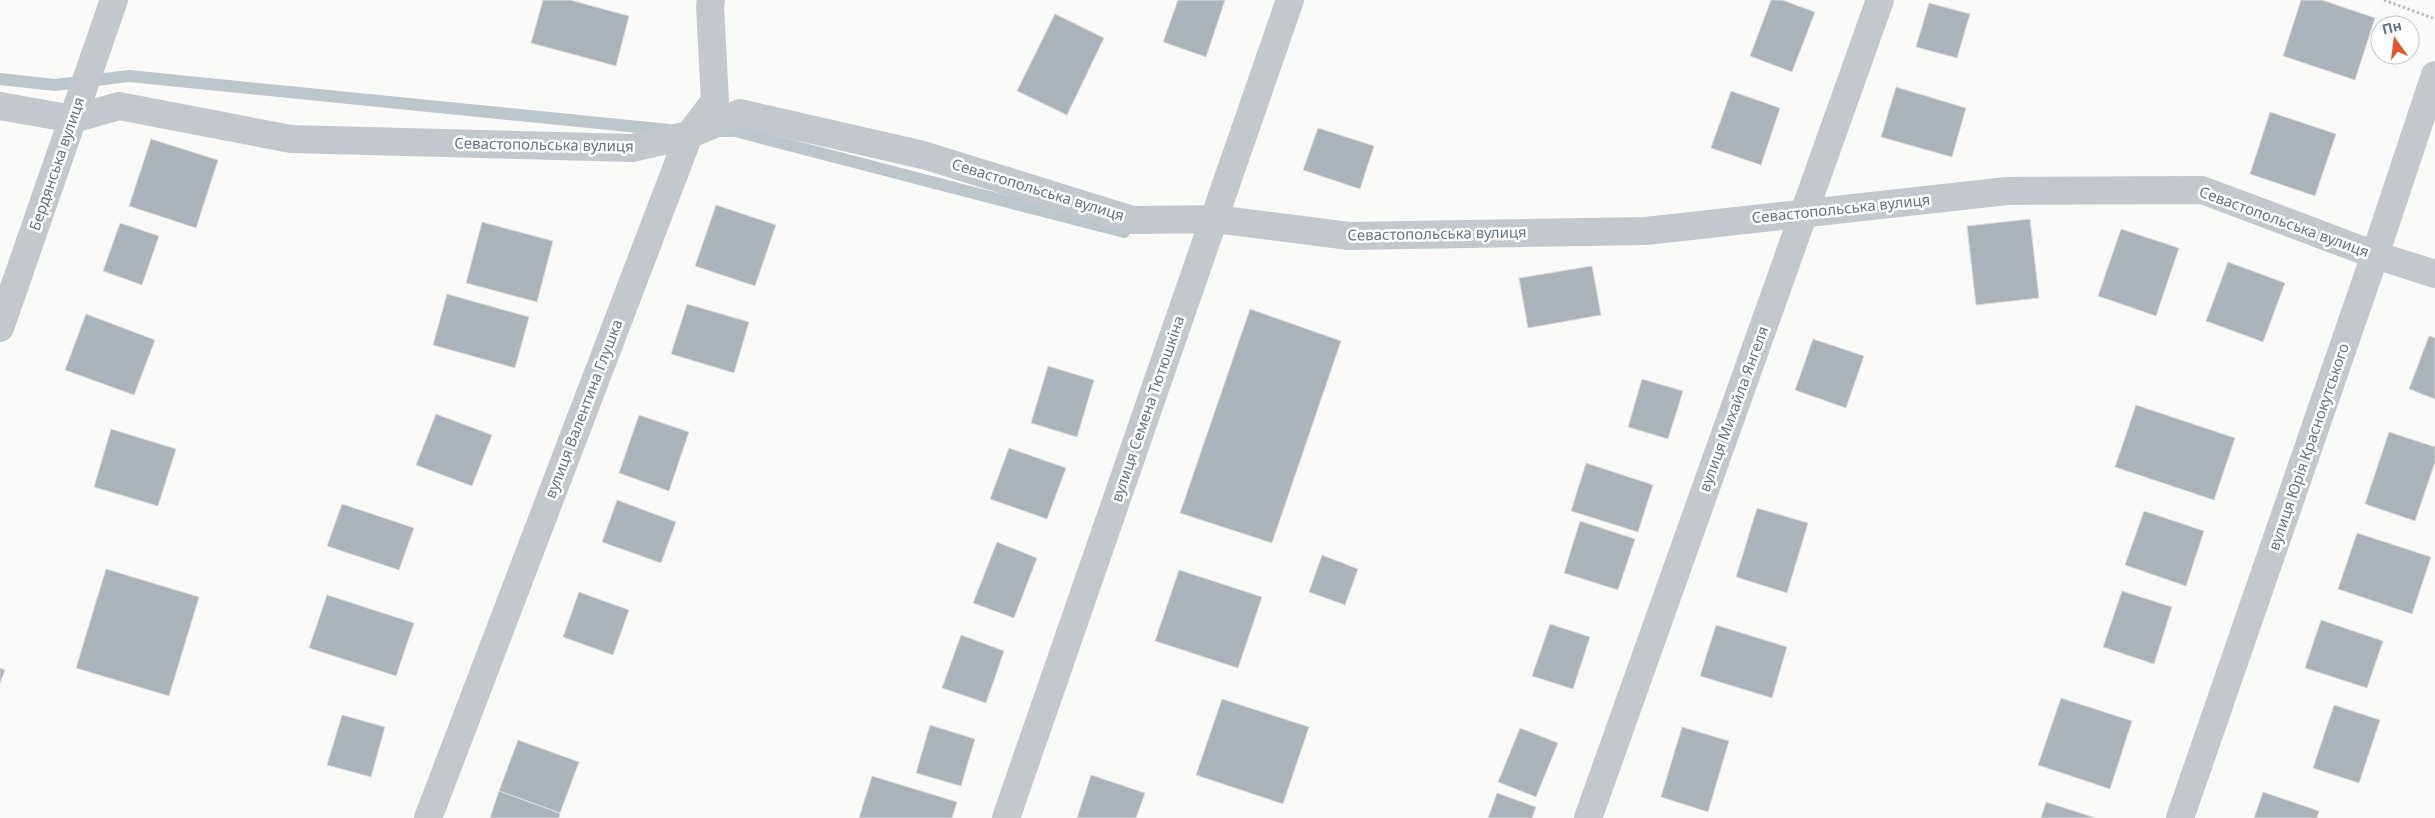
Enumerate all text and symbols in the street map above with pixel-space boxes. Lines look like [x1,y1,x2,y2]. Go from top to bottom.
north arrow [2370,15,2420,65]
text: Пн [2380,15,2404,39]
street label: Бердянська вулиця [24,94,88,233]
street label: Севастопольська вулиця [454,132,634,156]
street label: Севастопольська вулиця [950,153,1127,225]
street label: Севастопольська вулиця [2197,181,2372,261]
street label: Севастопольська вулиця [1751,189,1931,227]
street label: Севастопольська вулиця [1347,221,1527,245]
street label: вулиця Семена Тютюшкіна [1106,313,1188,504]
street label: вулиця Валентина Глушка [540,316,626,501]
street label: вулиця Михайла Янгеля [1694,323,1772,494]
street label: вулиця Юрія Краснокутського [2263,340,2353,553]

